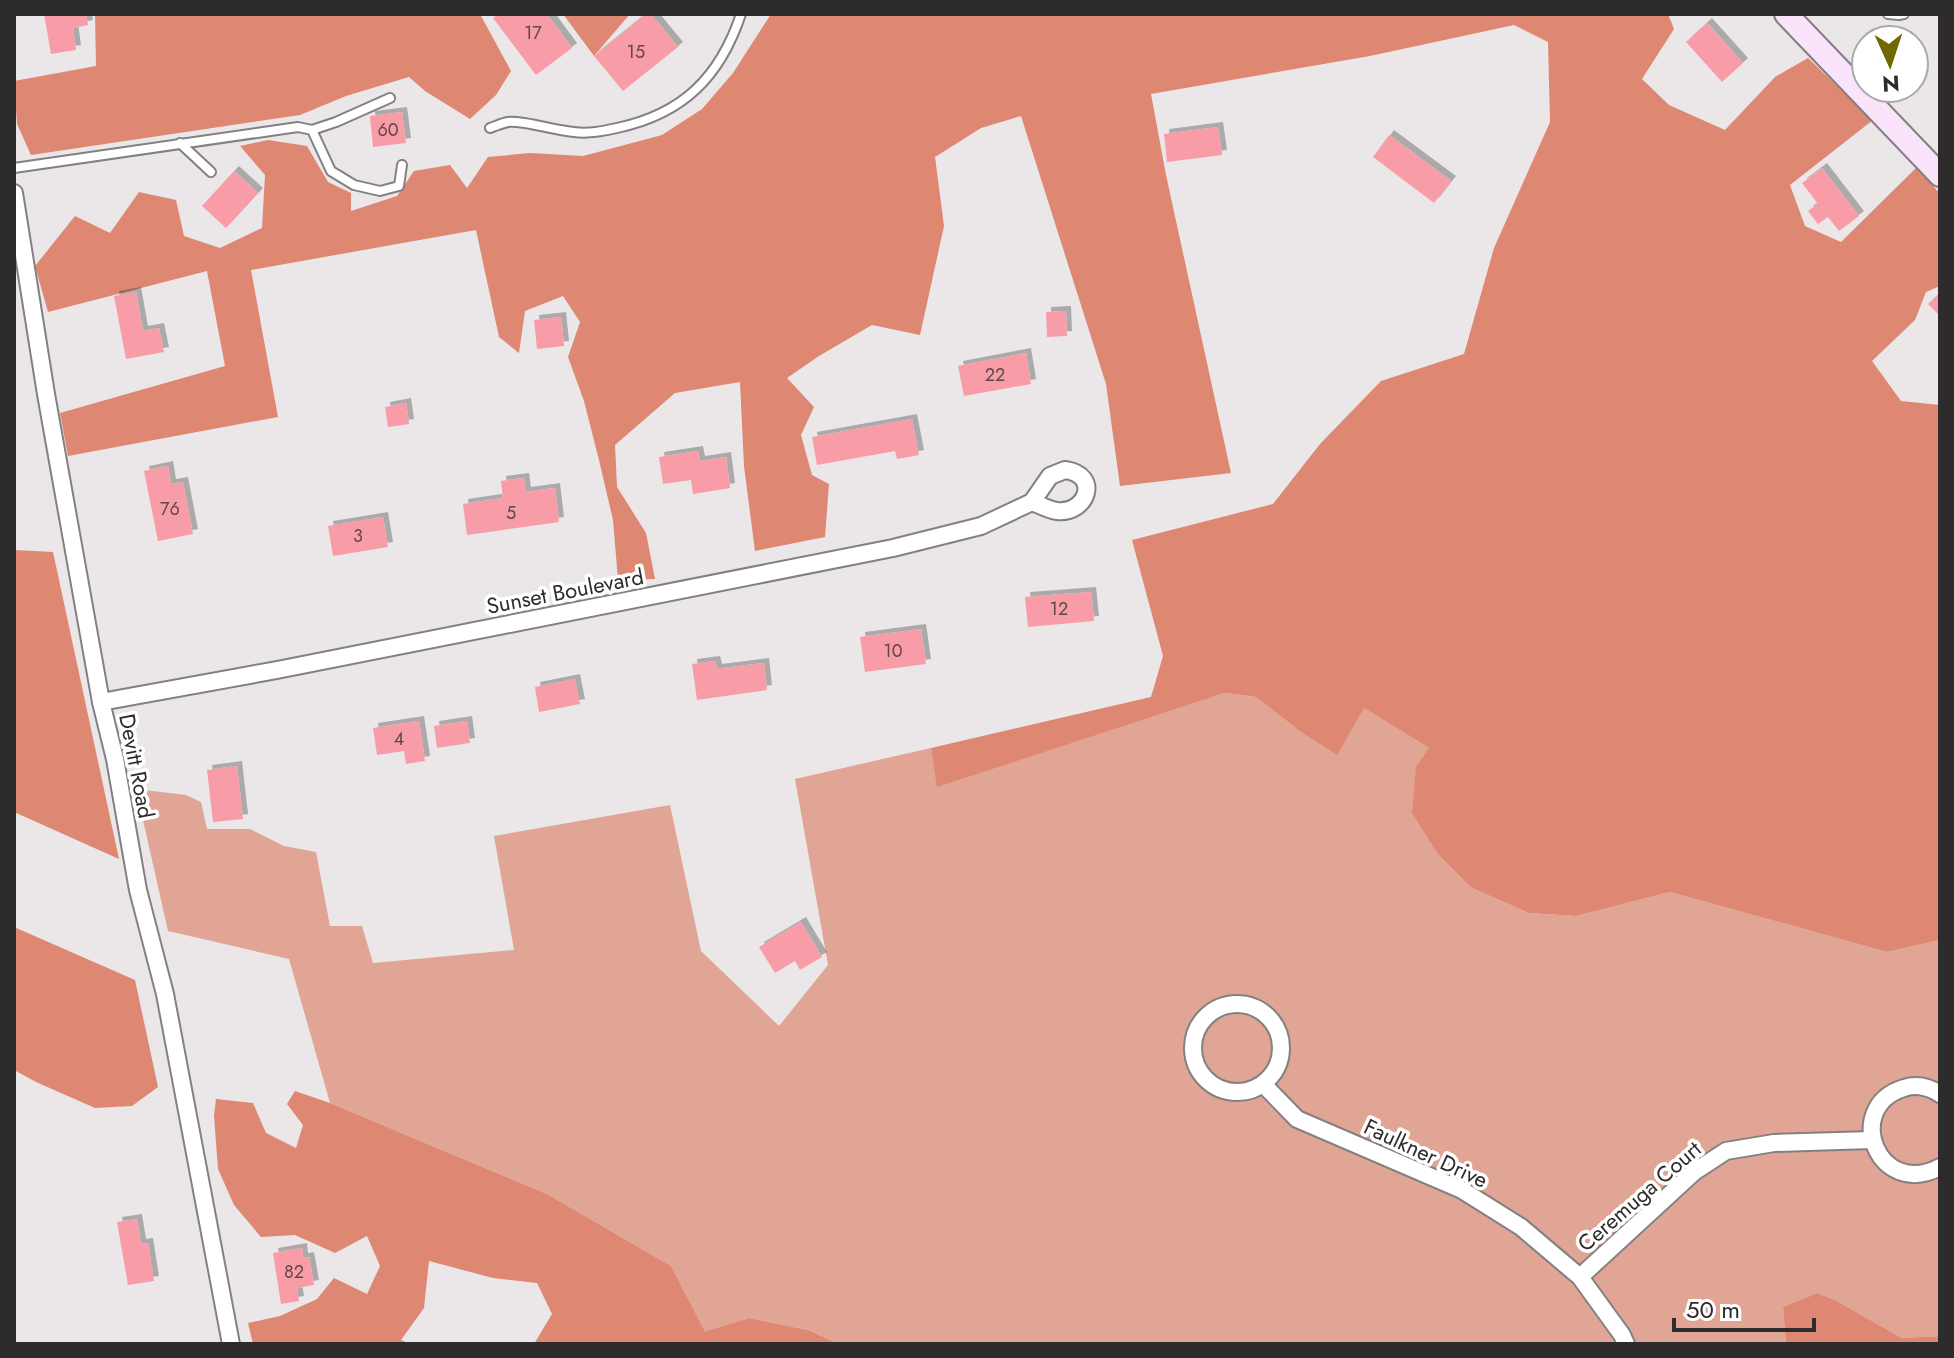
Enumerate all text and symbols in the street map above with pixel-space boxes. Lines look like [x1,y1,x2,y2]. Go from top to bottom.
house number: 17 [524,20,542,46]
north arrow [1850,24,1930,104]
house number: 15 [627,39,645,65]
text: N [1881,68,1901,100]
house number: 60 [377,117,399,143]
house number: 22 [985,362,1005,388]
house number: 76 [160,496,180,522]
house number: 5 [506,500,516,526]
house number: 3 [353,523,363,549]
street label: Sunset Boulevard [484,560,646,622]
house number: 12 [1050,596,1068,622]
house number: 10 [884,638,903,664]
street label: Devitt Road [111,711,163,821]
house number: 4 [394,726,404,752]
street label: Faulkner Drive [1359,1110,1493,1196]
street label: Ceremuga Court [1570,1133,1708,1259]
house number: 82 [284,1259,304,1285]
scale bar [1674,1282,1814,1332]
text: 50 m [1686,1292,1740,1327]

